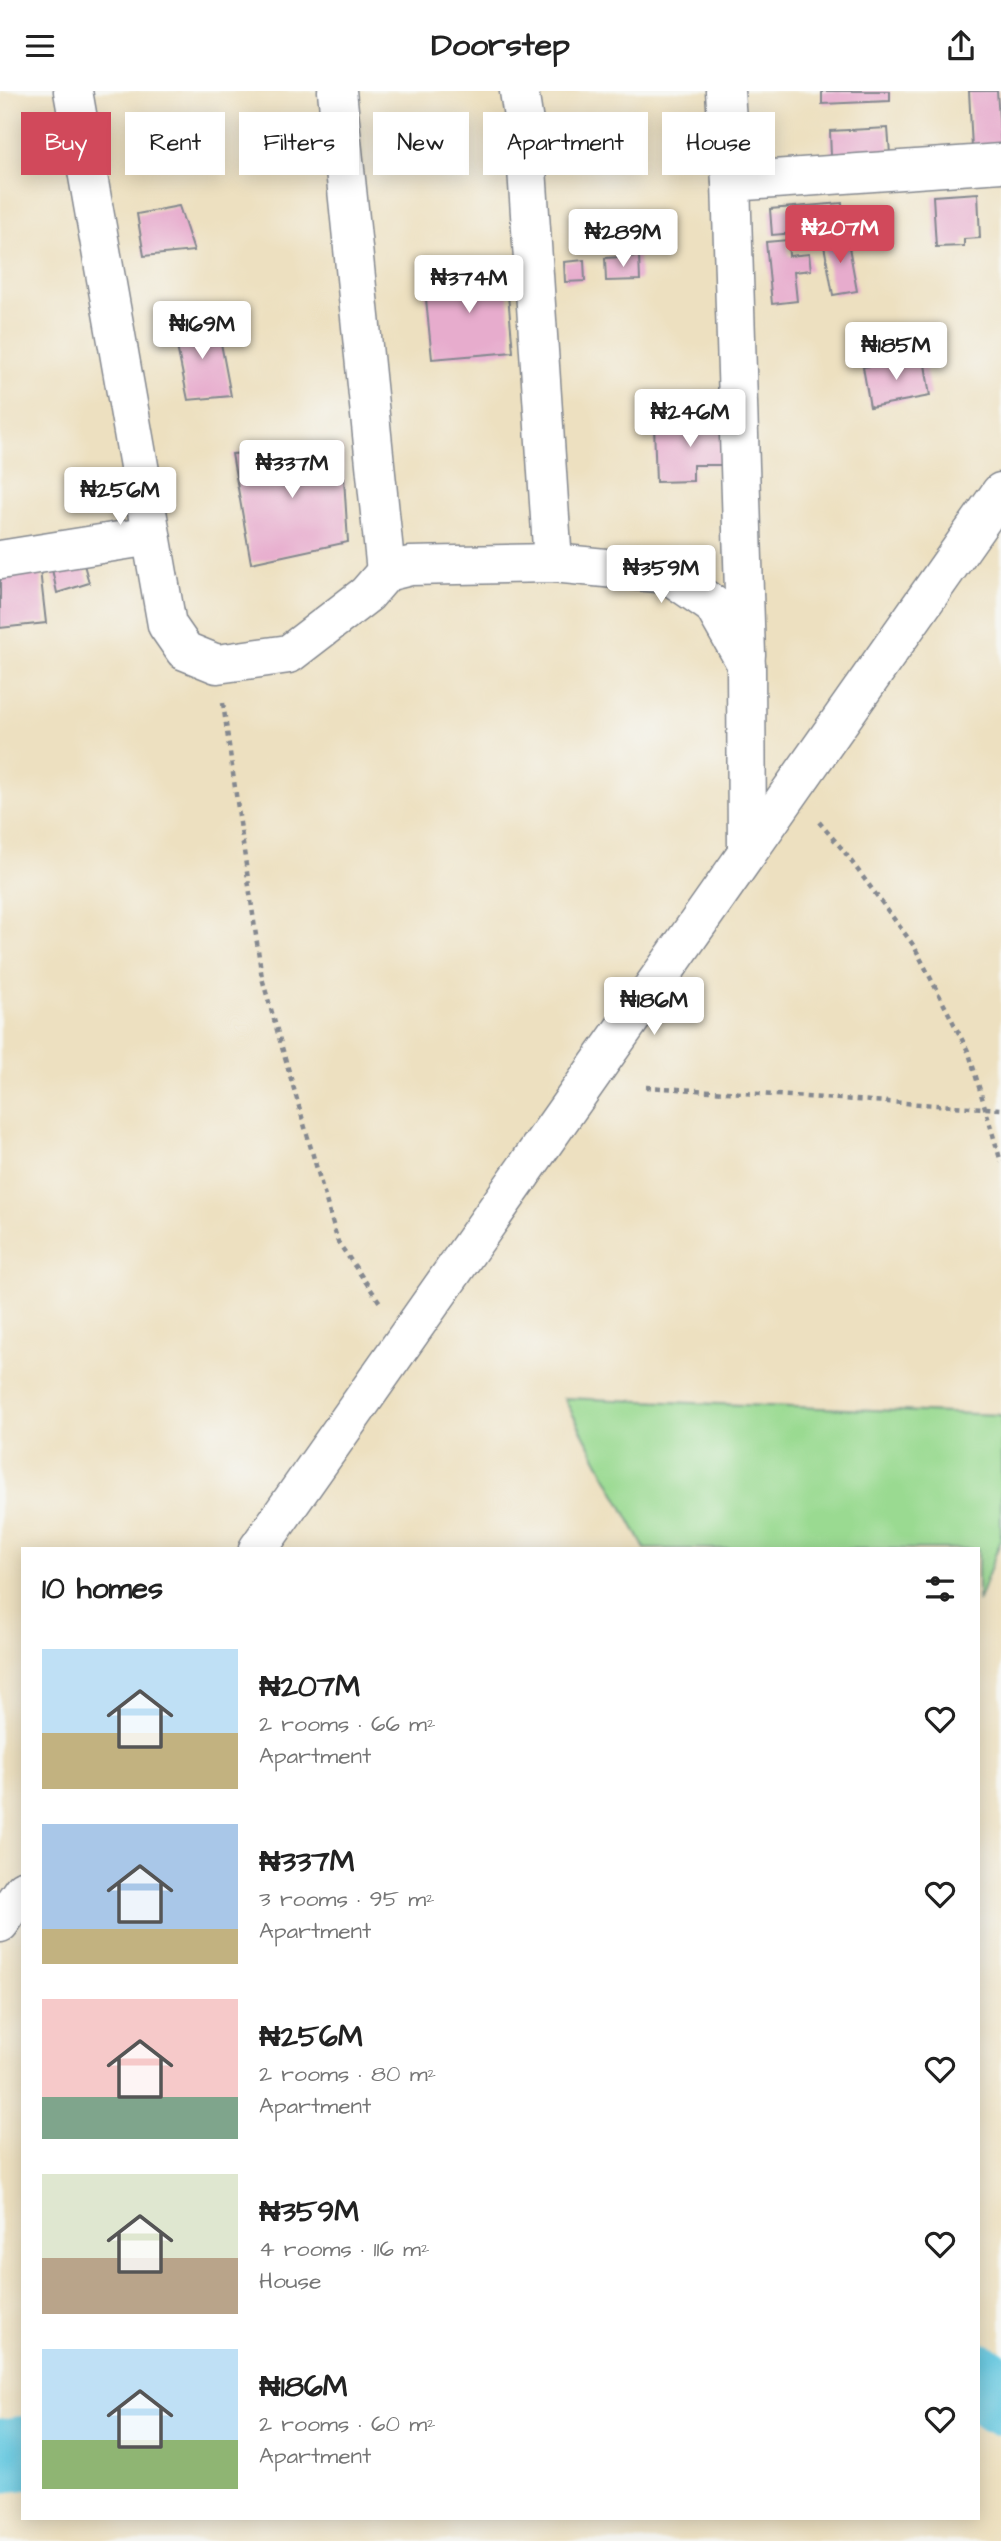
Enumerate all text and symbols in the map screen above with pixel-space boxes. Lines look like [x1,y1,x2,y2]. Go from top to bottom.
text: Doorstep [431,23,570,68]
icon: menu [21,27,59,65]
icon: share [942,27,980,65]
chip: Buy [21,112,111,175]
chip: Rent [125,112,225,175]
chip: Filters [239,112,359,175]
chip: New [373,112,469,175]
chip: Apartment [483,112,648,175]
chip: House [662,112,775,175]
pin: ₦207M [791,205,889,265]
pin: ₦289M [574,209,672,269]
text: ₦207M [801,212,879,244]
text: ₦289M [585,216,661,248]
pin: ₦374M [420,255,518,315]
text: ₦374M [430,262,508,294]
pin: ₦169M [153,301,251,361]
text: ₦169M [169,308,235,340]
pin: ₦185M [847,323,945,382]
text: ₦185M [861,329,931,361]
pin: ₦246M [641,389,739,449]
text: ₦246M [651,396,729,428]
pin: ₦337M [243,441,341,500]
text: ₦337M [255,447,329,479]
pin: ₦256M [71,467,169,527]
text: ₦256M [80,474,160,506]
pin: ₦359M [612,545,710,605]
text: ₦359M [623,552,699,584]
pin: ₦186M [605,977,703,1037]
text: ₦186M [620,984,688,1016]
text: 10 homes [42,1568,163,1610]
icon: filters [921,1570,959,1608]
text: ₦207M [259,1666,360,1708]
icon: home [98,1677,182,1761]
icon: heart [921,1700,959,1738]
text: 2 rooms · 66 m² [259,1708,436,1740]
text: Apartment [259,1740,371,1772]
text: ₦337M [259,1841,354,1883]
icon: home [98,1852,182,1936]
icon: heart [921,1875,959,1913]
text: 3 rooms · 95 m² [259,1883,435,1915]
text: Apartment [259,1915,371,1947]
text: ₦256M [259,2016,363,2058]
icon: home [98,2027,182,2111]
icon: heart [921,2050,959,2088]
text: 2 rooms · 80 m² [259,2058,436,2090]
text: Apartment [259,2090,371,2122]
text: ₦359M [259,2191,359,2233]
icon: home [98,2202,182,2286]
icon: heart [921,2225,959,2263]
text: 4 rooms · 116 m² [259,2233,430,2265]
text: House [259,2265,322,2297]
text: ₦186M [259,2366,348,2408]
icon: home [98,2377,182,2461]
icon: heart [921,2400,959,2438]
text: 2 rooms · 60 m² [259,2408,436,2440]
text: Apartment [259,2440,371,2472]

